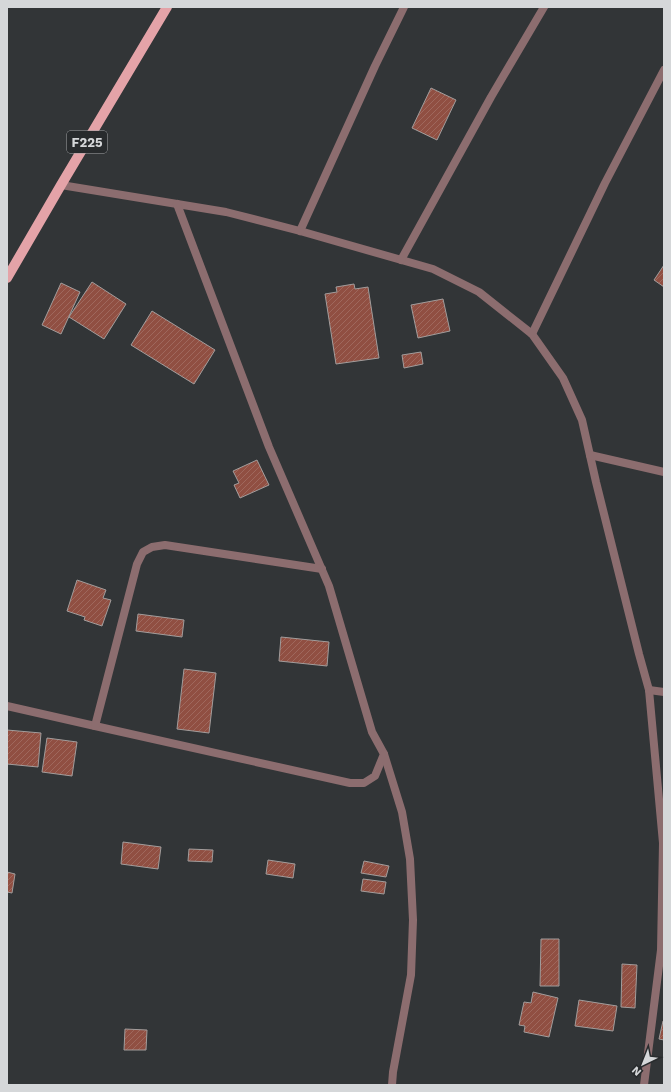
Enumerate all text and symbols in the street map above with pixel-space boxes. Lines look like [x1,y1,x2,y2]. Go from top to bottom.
road number: F225 [67,131,107,153]
north arrow [623,1044,663,1084]
text: N [629,1063,644,1078]

